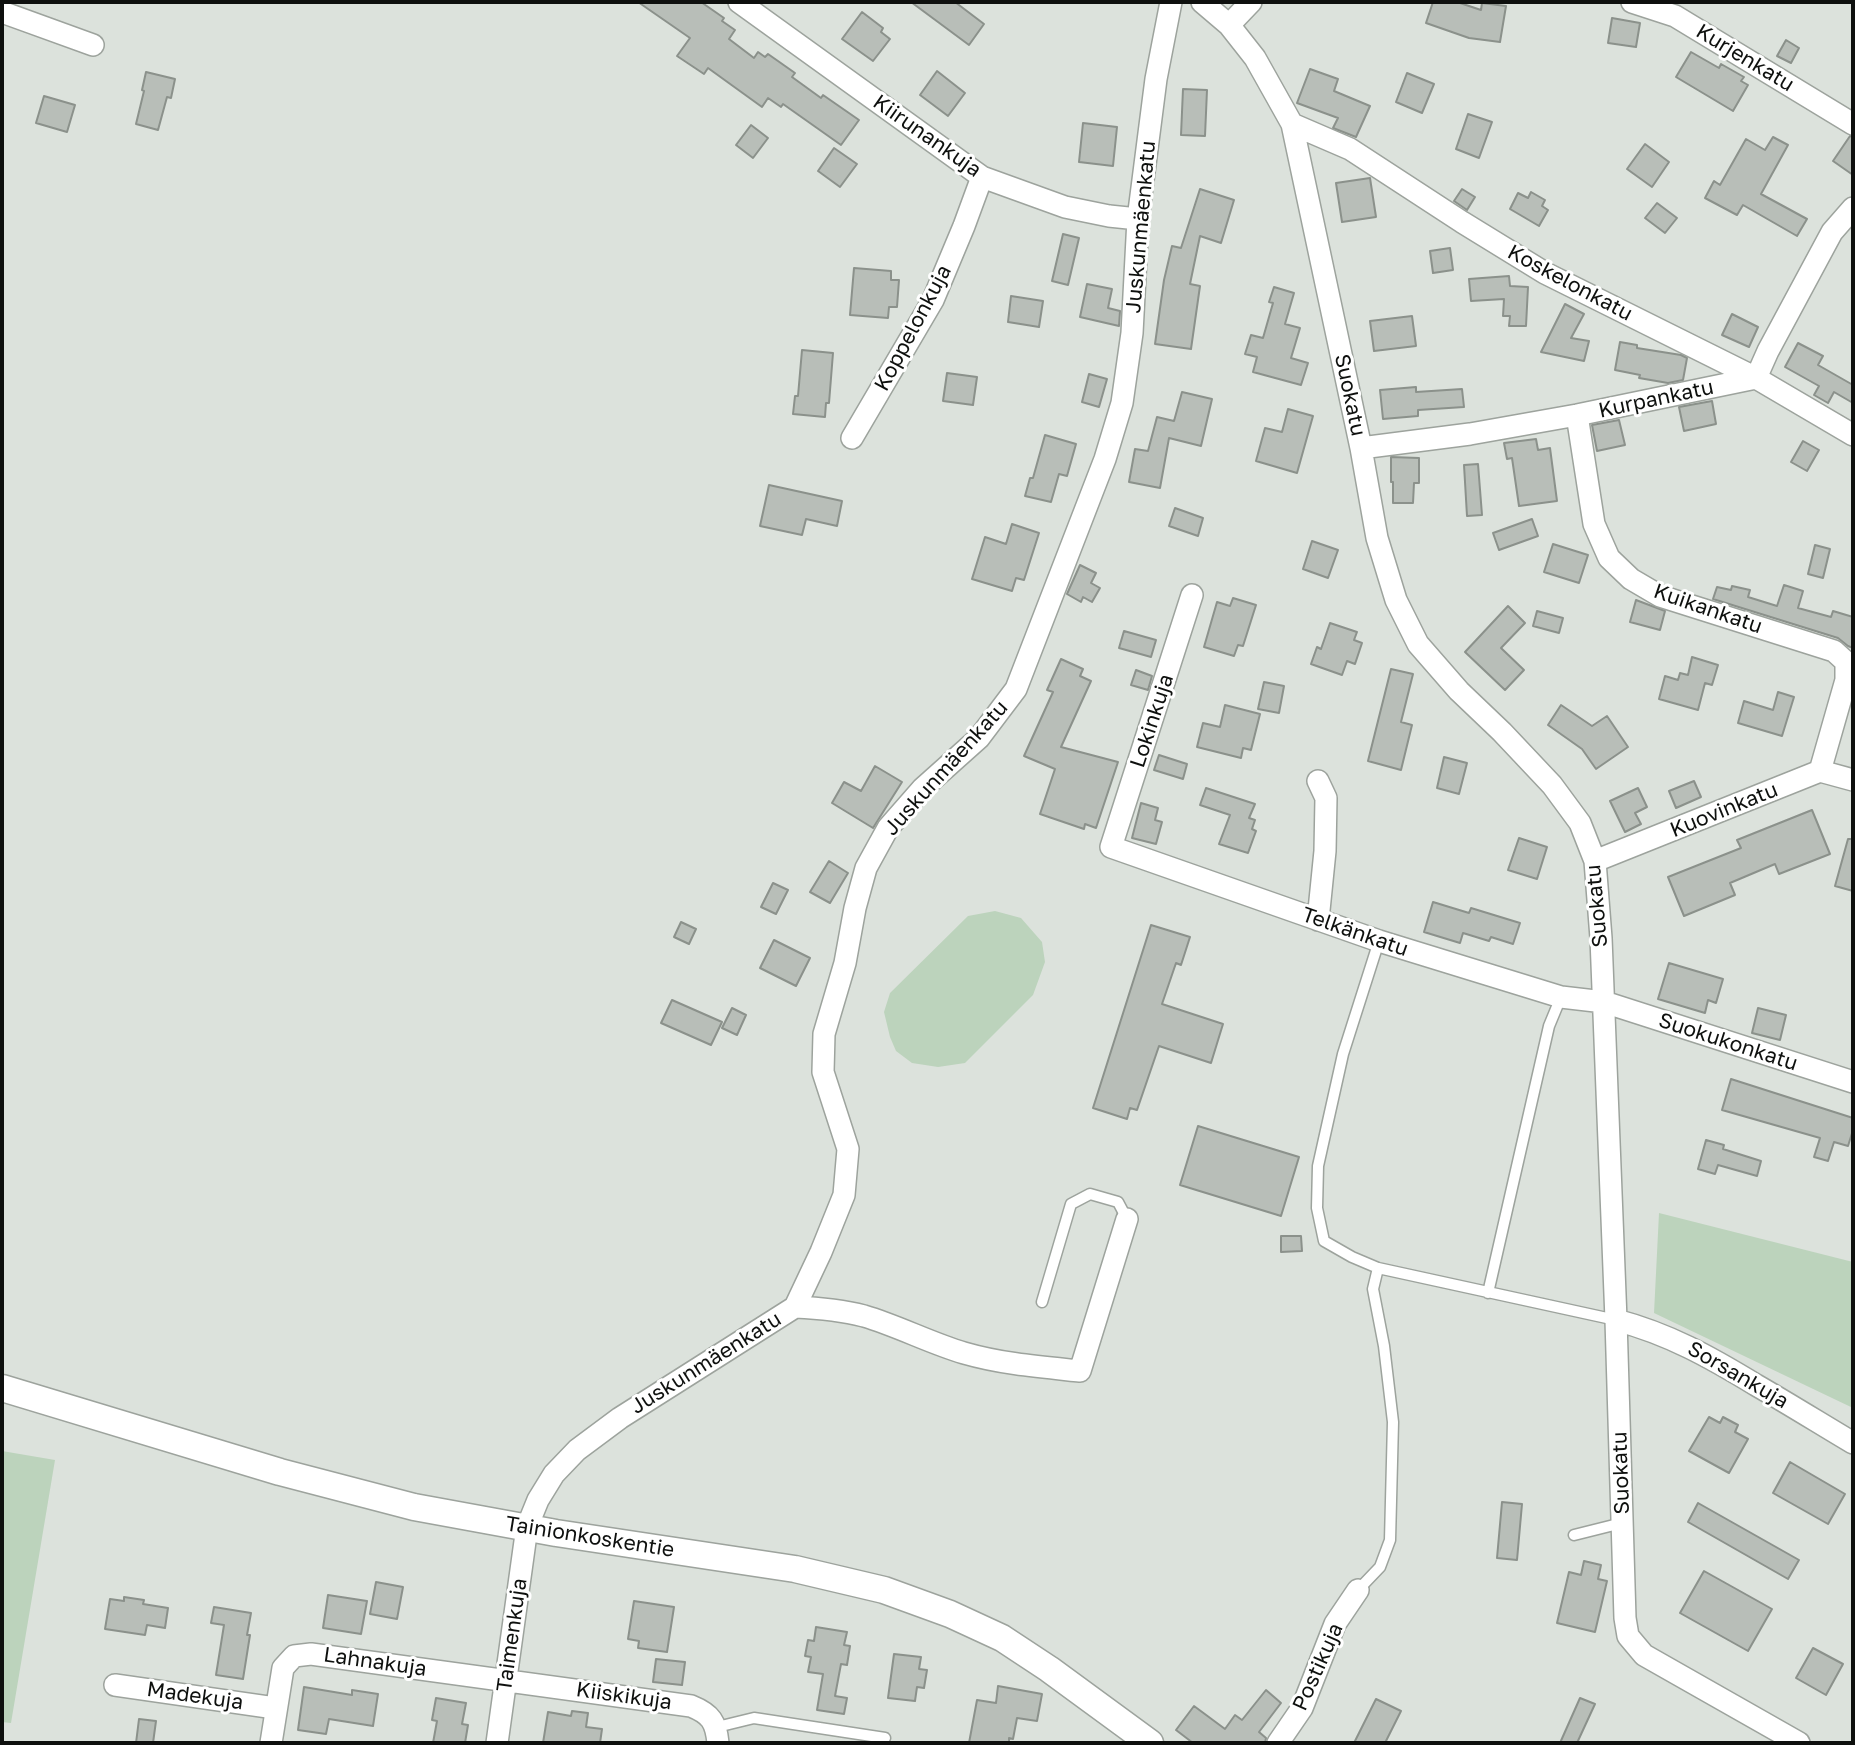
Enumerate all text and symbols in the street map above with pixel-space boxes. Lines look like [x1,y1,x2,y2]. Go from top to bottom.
street label: Kurjenkatu [1691,19,1799,97]
street label: Kiirunankuja [868,89,986,183]
street label: Juskunmäenkatu [1121,140,1161,314]
street label: Koskelonkatu [1503,240,1637,326]
street label: Koppelonkuja [869,261,957,395]
street label: Suokatu [1329,352,1371,438]
street label: Kurpankatu [1596,375,1716,423]
street label: Kuikankatu [1650,579,1766,639]
street label: Lokinkuja [1125,671,1179,771]
street label: Juskunmäenkatu [879,695,1013,841]
street label: Kuovinkatu [1667,777,1781,843]
street label: Suokatu [1581,863,1613,949]
street label: Telkänkatu [1298,902,1412,962]
street label: Suokukonkatu [1655,1008,1801,1076]
street label: Juskunmäenkatu [626,1306,786,1420]
street label: Sorsankuja [1683,1336,1793,1414]
street label: Suokatu [1607,1431,1635,1515]
street label: Tainionkoskentie [504,1511,676,1563]
street label: Taimenkuja [492,1577,532,1693]
street label: Postikuja [1288,1619,1348,1715]
street label: Lahnakuja [322,1642,428,1682]
street label: Madekuja [145,1677,245,1715]
street label: Kiiskikuja [574,1677,674,1715]

